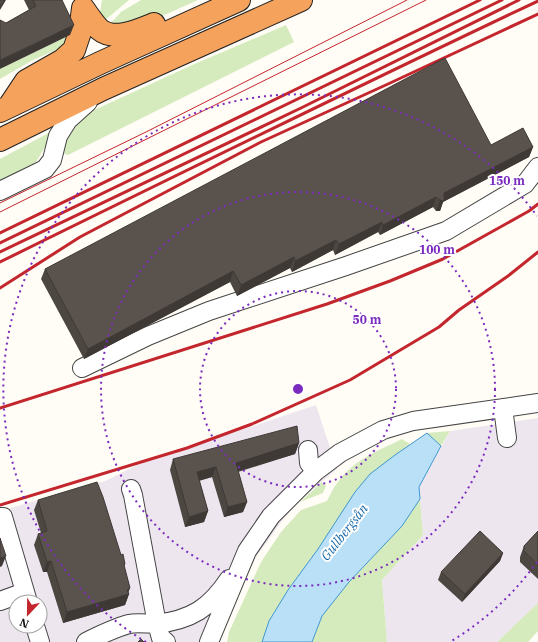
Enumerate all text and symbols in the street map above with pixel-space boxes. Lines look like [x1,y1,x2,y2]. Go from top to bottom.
text: 150 m [489,173,525,188]
text: 100 m [419,242,455,257]
text: 50 m [353,312,382,327]
centre of rings [291,382,305,396]
water label: Gullbergsån [317,500,372,564]
north arrow [8,594,48,634]
text: N [17,615,31,631]

